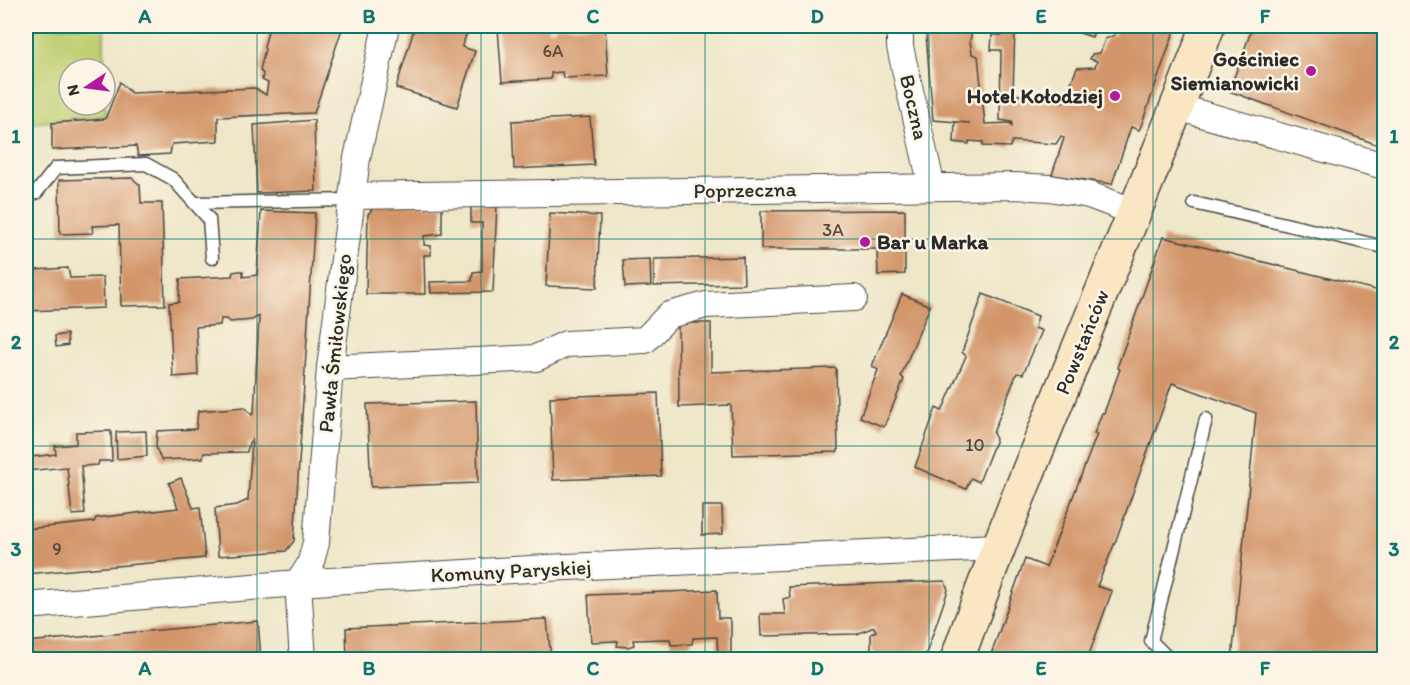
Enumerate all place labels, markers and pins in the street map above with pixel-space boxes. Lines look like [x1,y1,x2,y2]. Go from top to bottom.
place label: Gościniec Siemianowicki [1170,46,1299,95]
marker: Gościniec Siemianowicki [1304,64,1318,78]
place label: Hotel Kołodziej [967,83,1103,109]
marker: Hotel Kołodziej [1108,89,1122,103]
place label: Bar u Marka [877,229,989,254]
marker: Bar u Marka [858,235,872,249]

